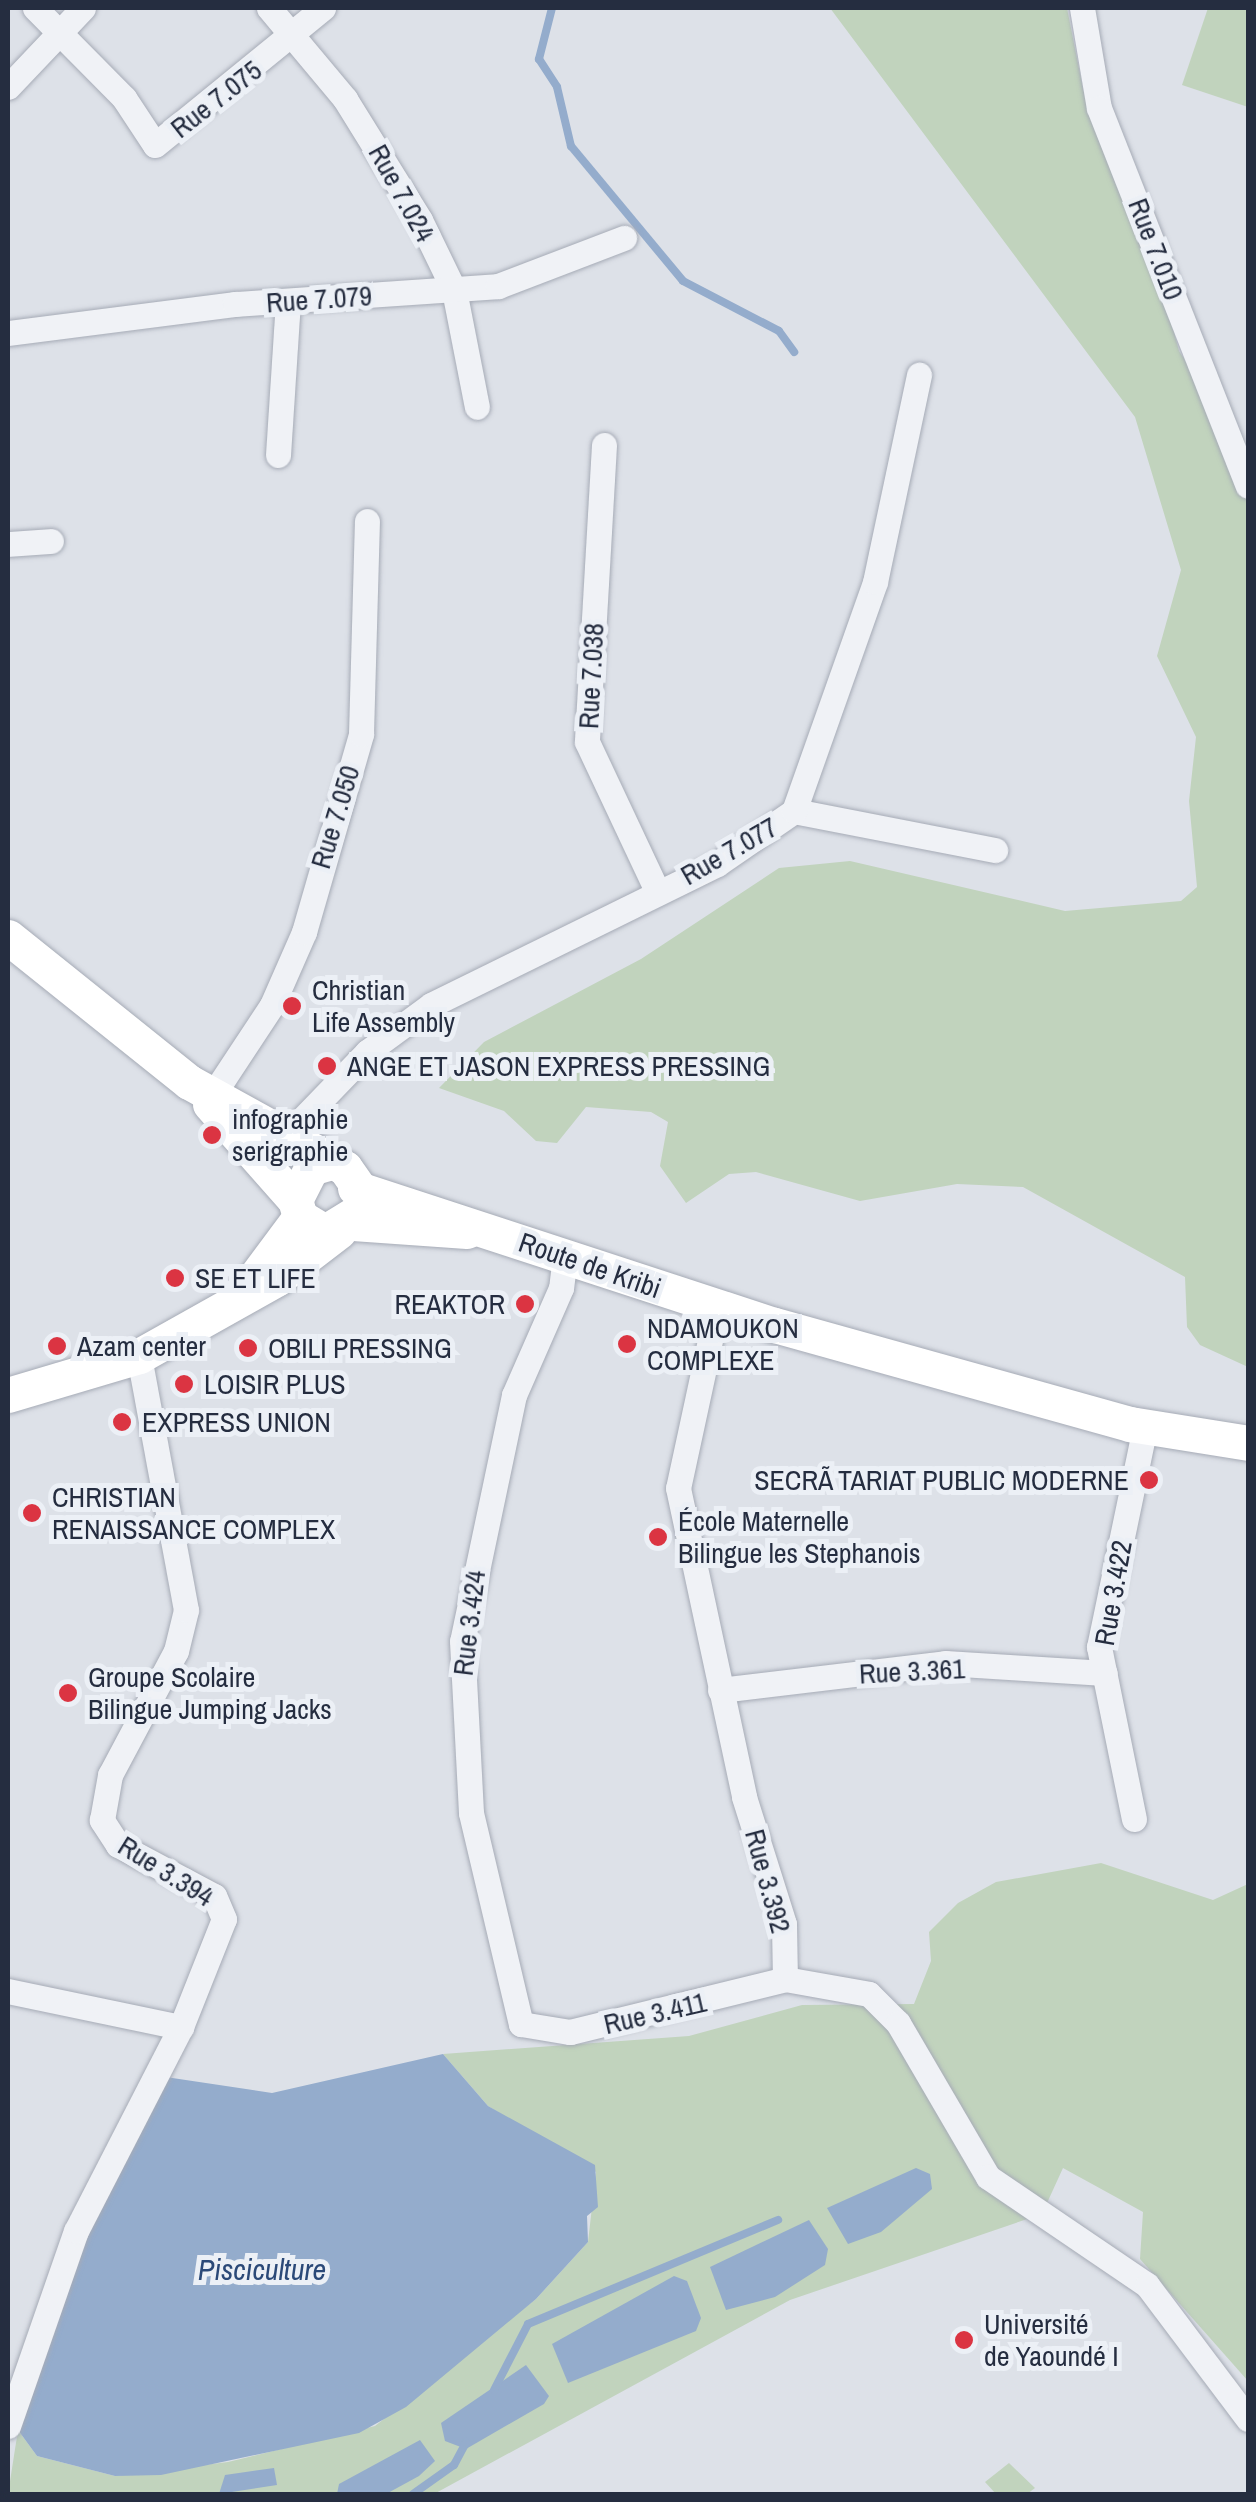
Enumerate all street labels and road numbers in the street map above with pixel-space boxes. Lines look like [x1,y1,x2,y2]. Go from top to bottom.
street label: Rue 7.075 [164,53,268,145]
street label: Rue 7.024 [362,139,442,247]
street label: Rue 7.010 [1121,194,1191,304]
street label: Rue 7.079 [265,279,373,319]
street label: Rue 7.038 [571,622,611,730]
street label: Rue 7.050 [303,761,367,873]
street label: Rue 7.077 [675,810,783,892]
street label: Route de Kribi [515,1225,665,1305]
street label: Rue 3.422 [1087,1538,1139,1648]
street label: Rue 3.424 [446,1568,492,1678]
street label: Rue 3.361 [858,1651,966,1691]
street label: Rue 3.392 [738,1825,798,1937]
street label: Rue 3.394 [112,1829,220,1913]
street label: Rue 3.411 [600,1985,710,2041]

